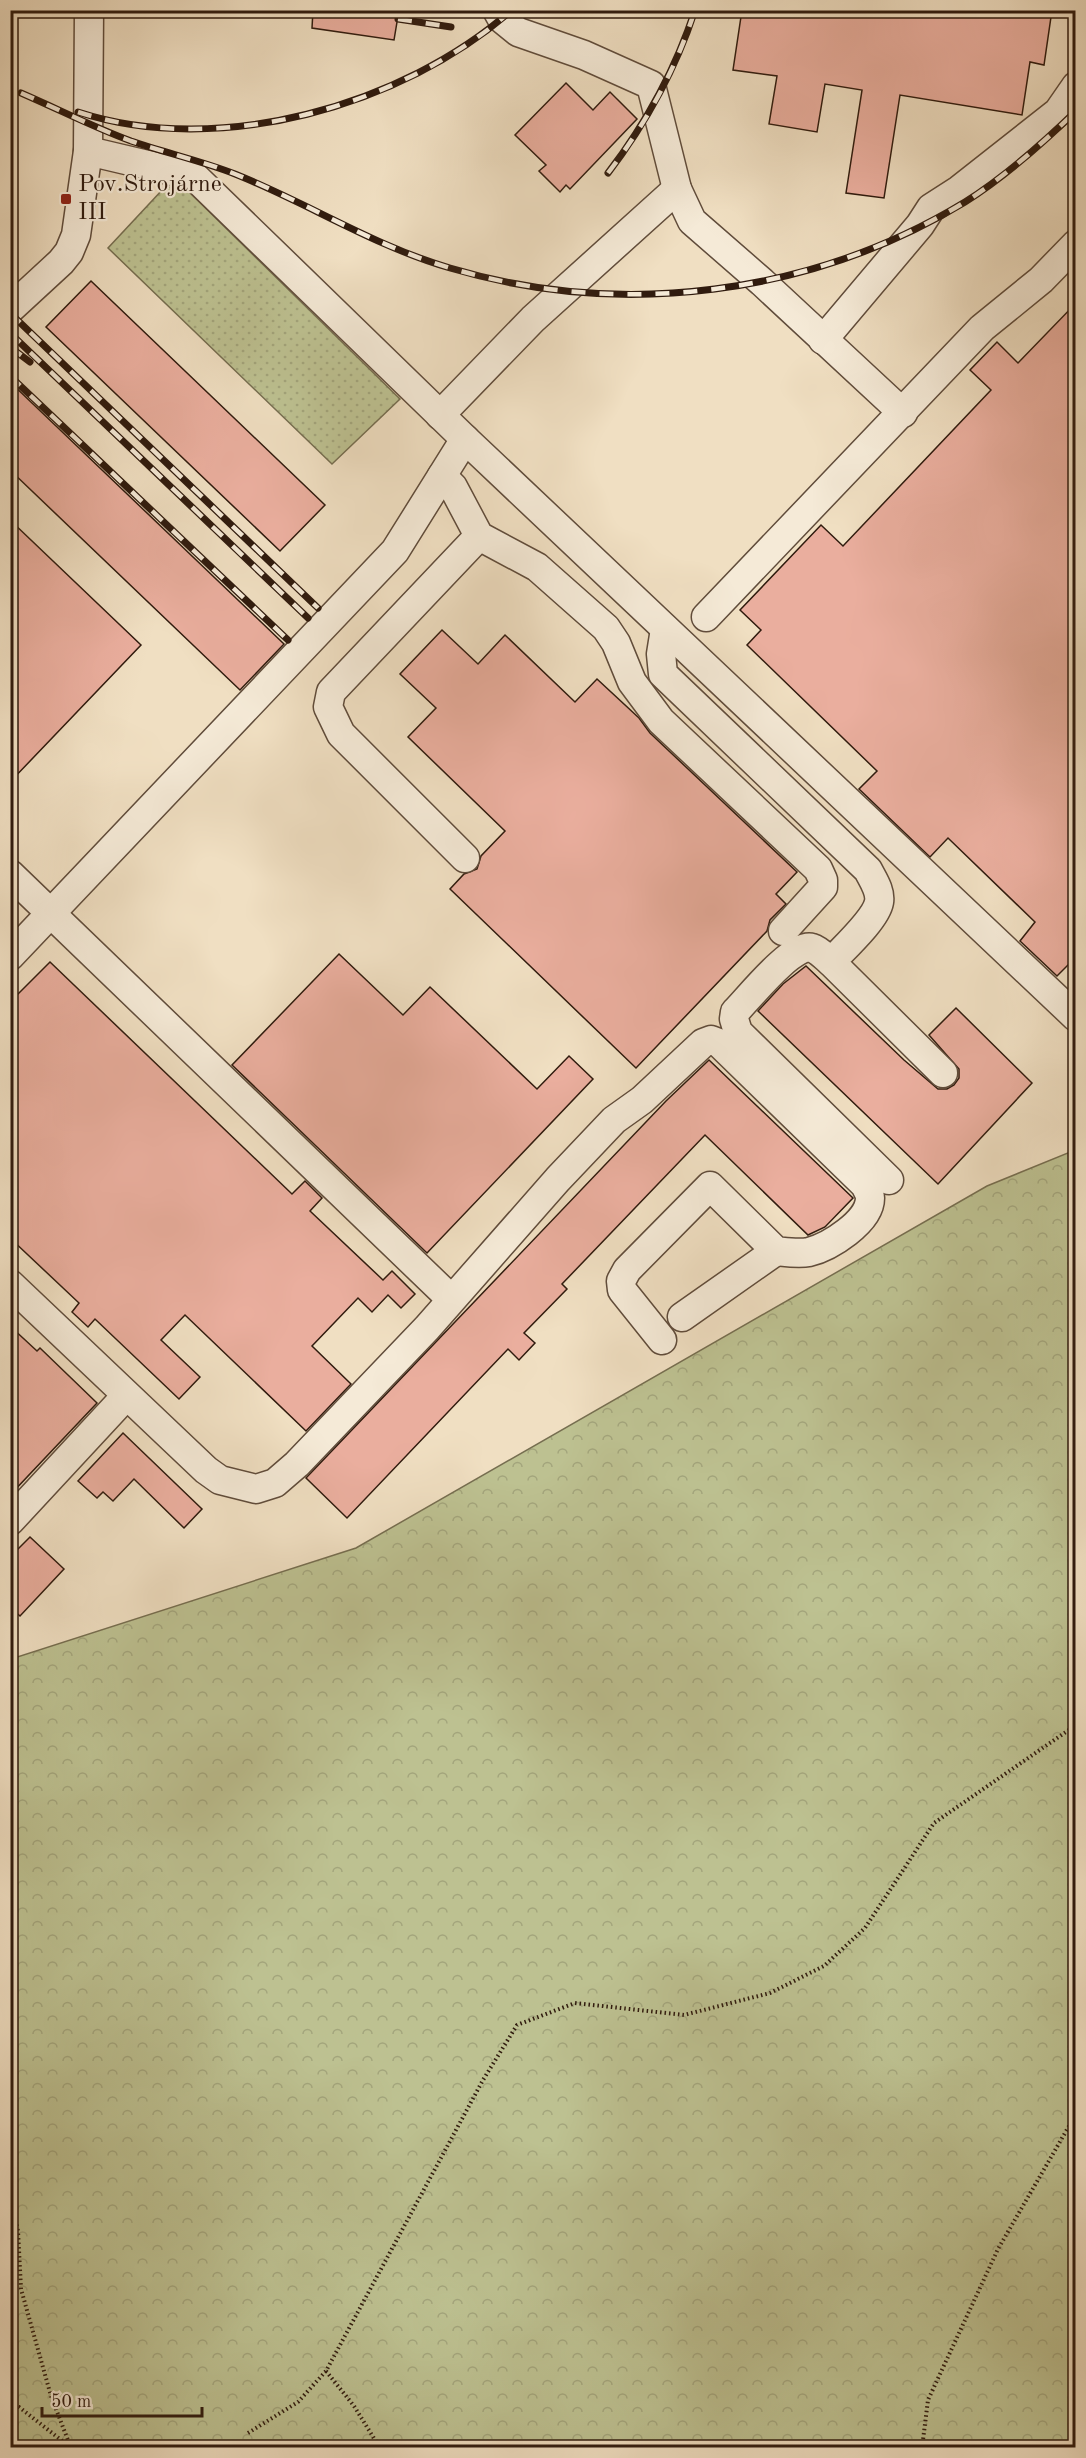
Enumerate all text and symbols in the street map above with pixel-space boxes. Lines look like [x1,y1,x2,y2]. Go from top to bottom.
place label: Pov.Strojárne III [78,173,222,225]
marker: Pov.Strojárne III [59,192,73,206]
scale bar [42,2380,202,2418]
text: 50 m [51,2393,91,2411]

